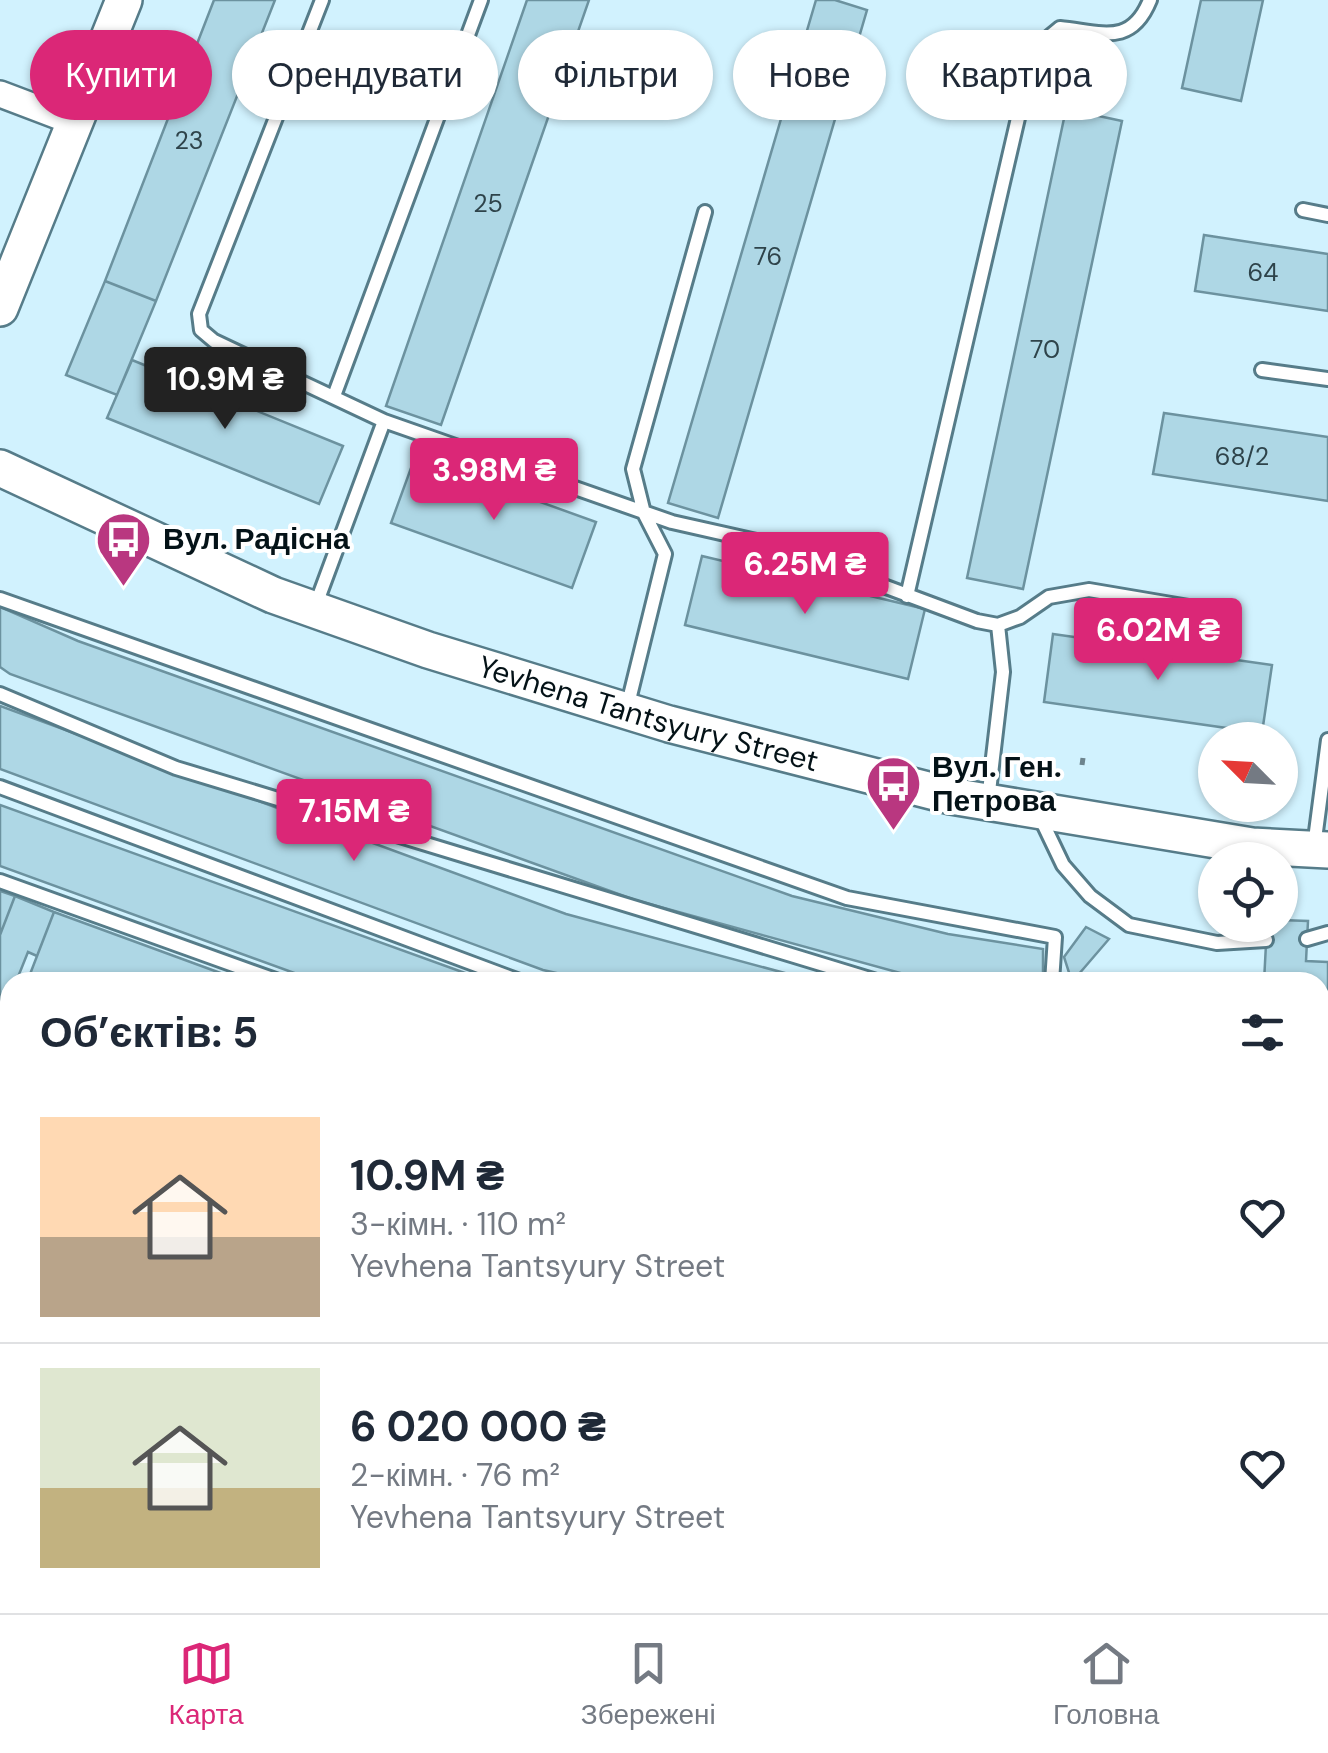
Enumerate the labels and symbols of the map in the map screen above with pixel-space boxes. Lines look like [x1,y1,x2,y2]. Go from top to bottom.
house number: 23 [174,124,204,157]
house number: 25 [473,187,503,220]
house number: 76 [754,240,782,273]
house number: 64 [1248,256,1278,289]
house number: 70 [1030,333,1060,366]
pin: 10.9M ₴ [133,347,317,432]
pin: 3.98M ₴ [402,438,586,523]
house number: 68/2 [1215,440,1269,473]
bus stop icon: Вул. Радісна [94,509,154,588]
place label: Вул. Радісна [163,519,350,558]
pin: 6.25M ₴ [713,532,897,617]
pin: 6.02M ₴ [1066,598,1250,683]
street label: Yevhena Tantsyury Street [473,647,823,780]
north arrow [1198,722,1298,822]
place label: Вул. Ген. Петрова [932,747,1061,820]
bus stop icon: Вул. Ген. Петрова [863,754,923,833]
pin: 7.15M ₴ [262,779,446,864]

